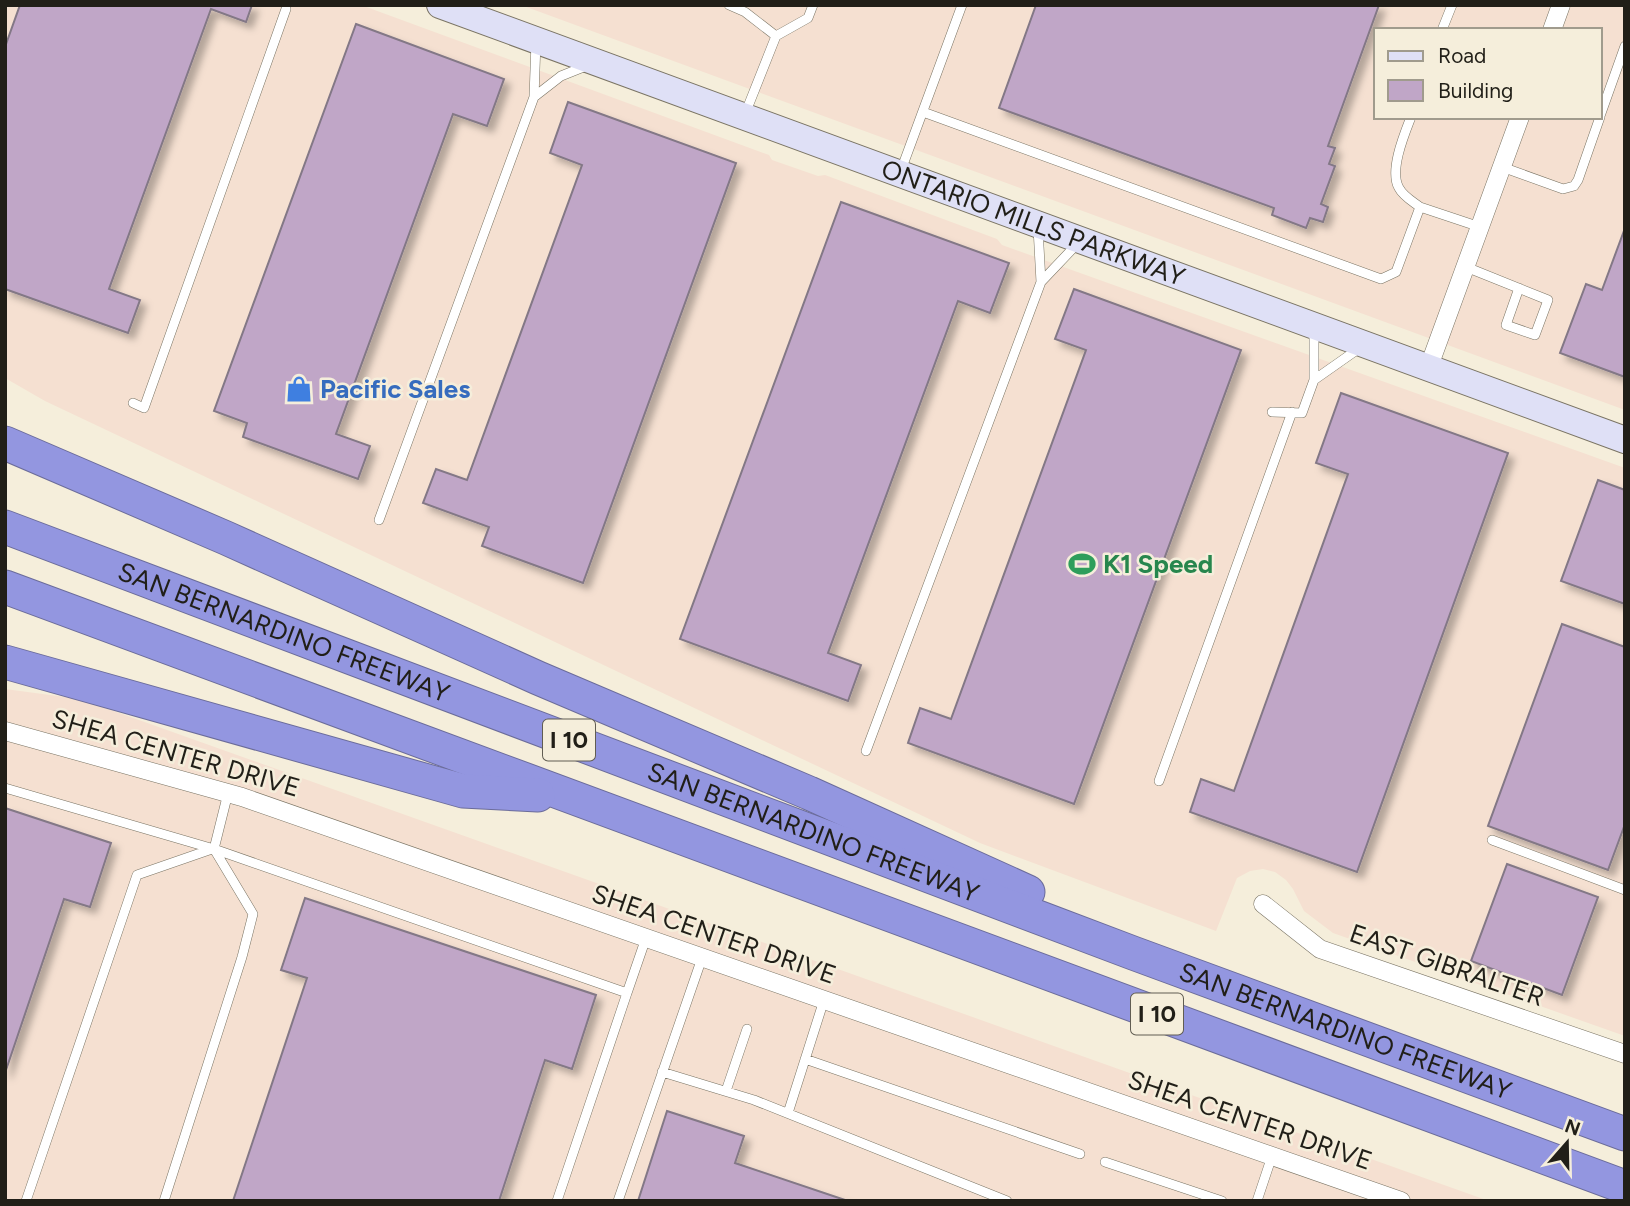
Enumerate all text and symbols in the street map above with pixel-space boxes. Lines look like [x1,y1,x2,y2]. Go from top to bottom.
legend [1374,28,1602,119]
text: Road [1438,43,1486,68]
text: Building [1438,78,1513,103]
street label: ONTARIO MILLS PARKWAY [877,152,1190,293]
place label: Pacific Sales [320,373,470,405]
shop icon: Pacific Sales [284,374,314,404]
place label: K1 Speed [1103,548,1213,580]
sports icon: K1 Speed [1067,549,1097,579]
street label: SAN BERNARDINO FREEWAY [114,555,454,709]
street label: SHEA CENTER DRIVE [48,702,304,804]
road number: I 10 [543,720,595,760]
street label: SAN BERNARDINO FREEWAY [643,755,984,909]
street label: SHEA CENTER DRIVE [588,877,840,991]
street label: EAST GIBRALTER [1346,917,1548,1013]
street label: SAN BERNARDINO FREEWAY [1175,955,1516,1107]
road number: I 10 [1131,994,1183,1034]
street label: SHEA CENTER DRIVE [1124,1063,1376,1177]
north arrow [1532,1108,1602,1178]
text: N [1562,1114,1583,1141]

